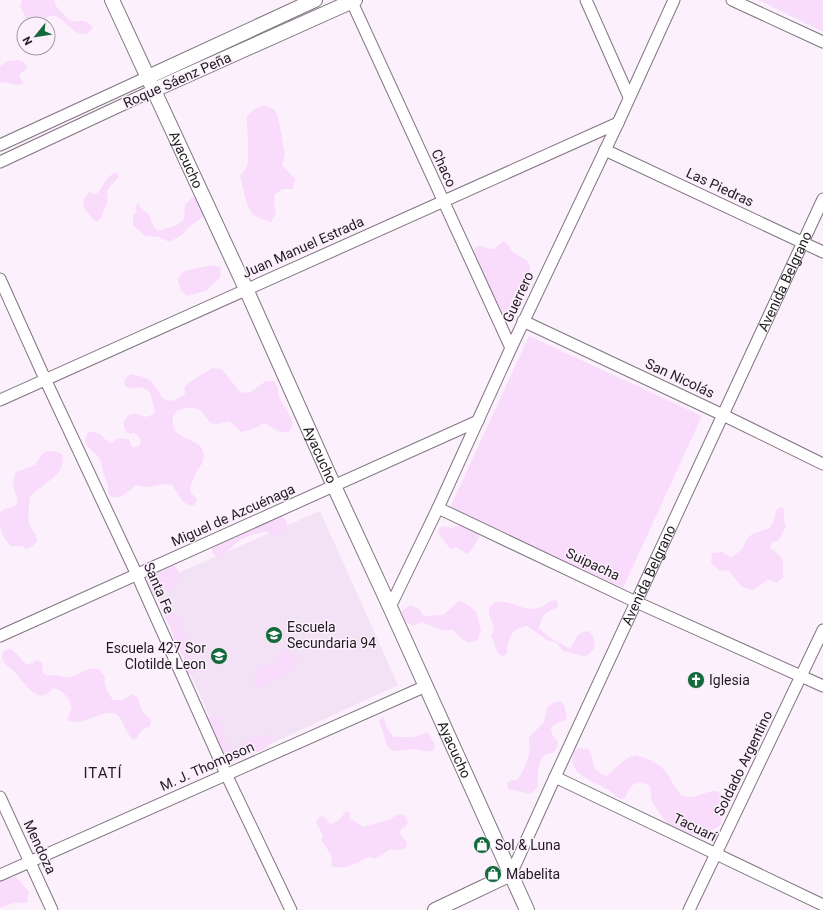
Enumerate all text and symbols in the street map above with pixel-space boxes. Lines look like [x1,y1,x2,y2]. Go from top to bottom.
north arrow [16,16,56,56]
text: N [20,34,35,47]
street label: Roque Sáenz Peña [121,49,233,111]
street label: Ayacucho [166,129,206,191]
street label: Chaco [428,147,460,189]
street label: Las Piedras [684,164,756,210]
street label: Juan Manuel Estrada [240,213,366,281]
street label: Avenida Belgrano [755,229,815,334]
street label: Guerrero [499,269,537,325]
street label: San Nicolás [643,355,717,401]
street label: Ayacucho [300,424,340,486]
street label: Miguel de Azcuénaga [169,481,297,549]
street label: Avenida Belgrano [619,523,679,628]
street label: Suipacha [564,545,622,583]
street label: Santa Fe [141,560,177,616]
place label: Escuela Secundaria 94 [287,619,376,651]
school or university icon: Escuela Secundaria 94 [264,625,284,645]
place label: Escuela 427 Sor Clotilde Leon [106,640,206,672]
school or university icon: Escuela 427 Sor Clotilde Leon [209,646,229,666]
church icon: Iglesia [686,670,706,690]
place label: Iglesia [709,672,750,688]
street label: Soldado Argentino [711,708,775,818]
street label: Ayacucho [435,718,474,781]
street label: M. J. Thompson [158,738,256,794]
district label: ITATÍ [83,764,123,782]
street label: Tacuarí [671,810,720,845]
street label: Mendoza [21,817,59,877]
shop icon: Sol & Luna [472,835,492,855]
place label: Sol & Luna [495,837,561,853]
shop icon: Mabelita [483,864,503,884]
place label: Mabelita [506,866,560,882]

